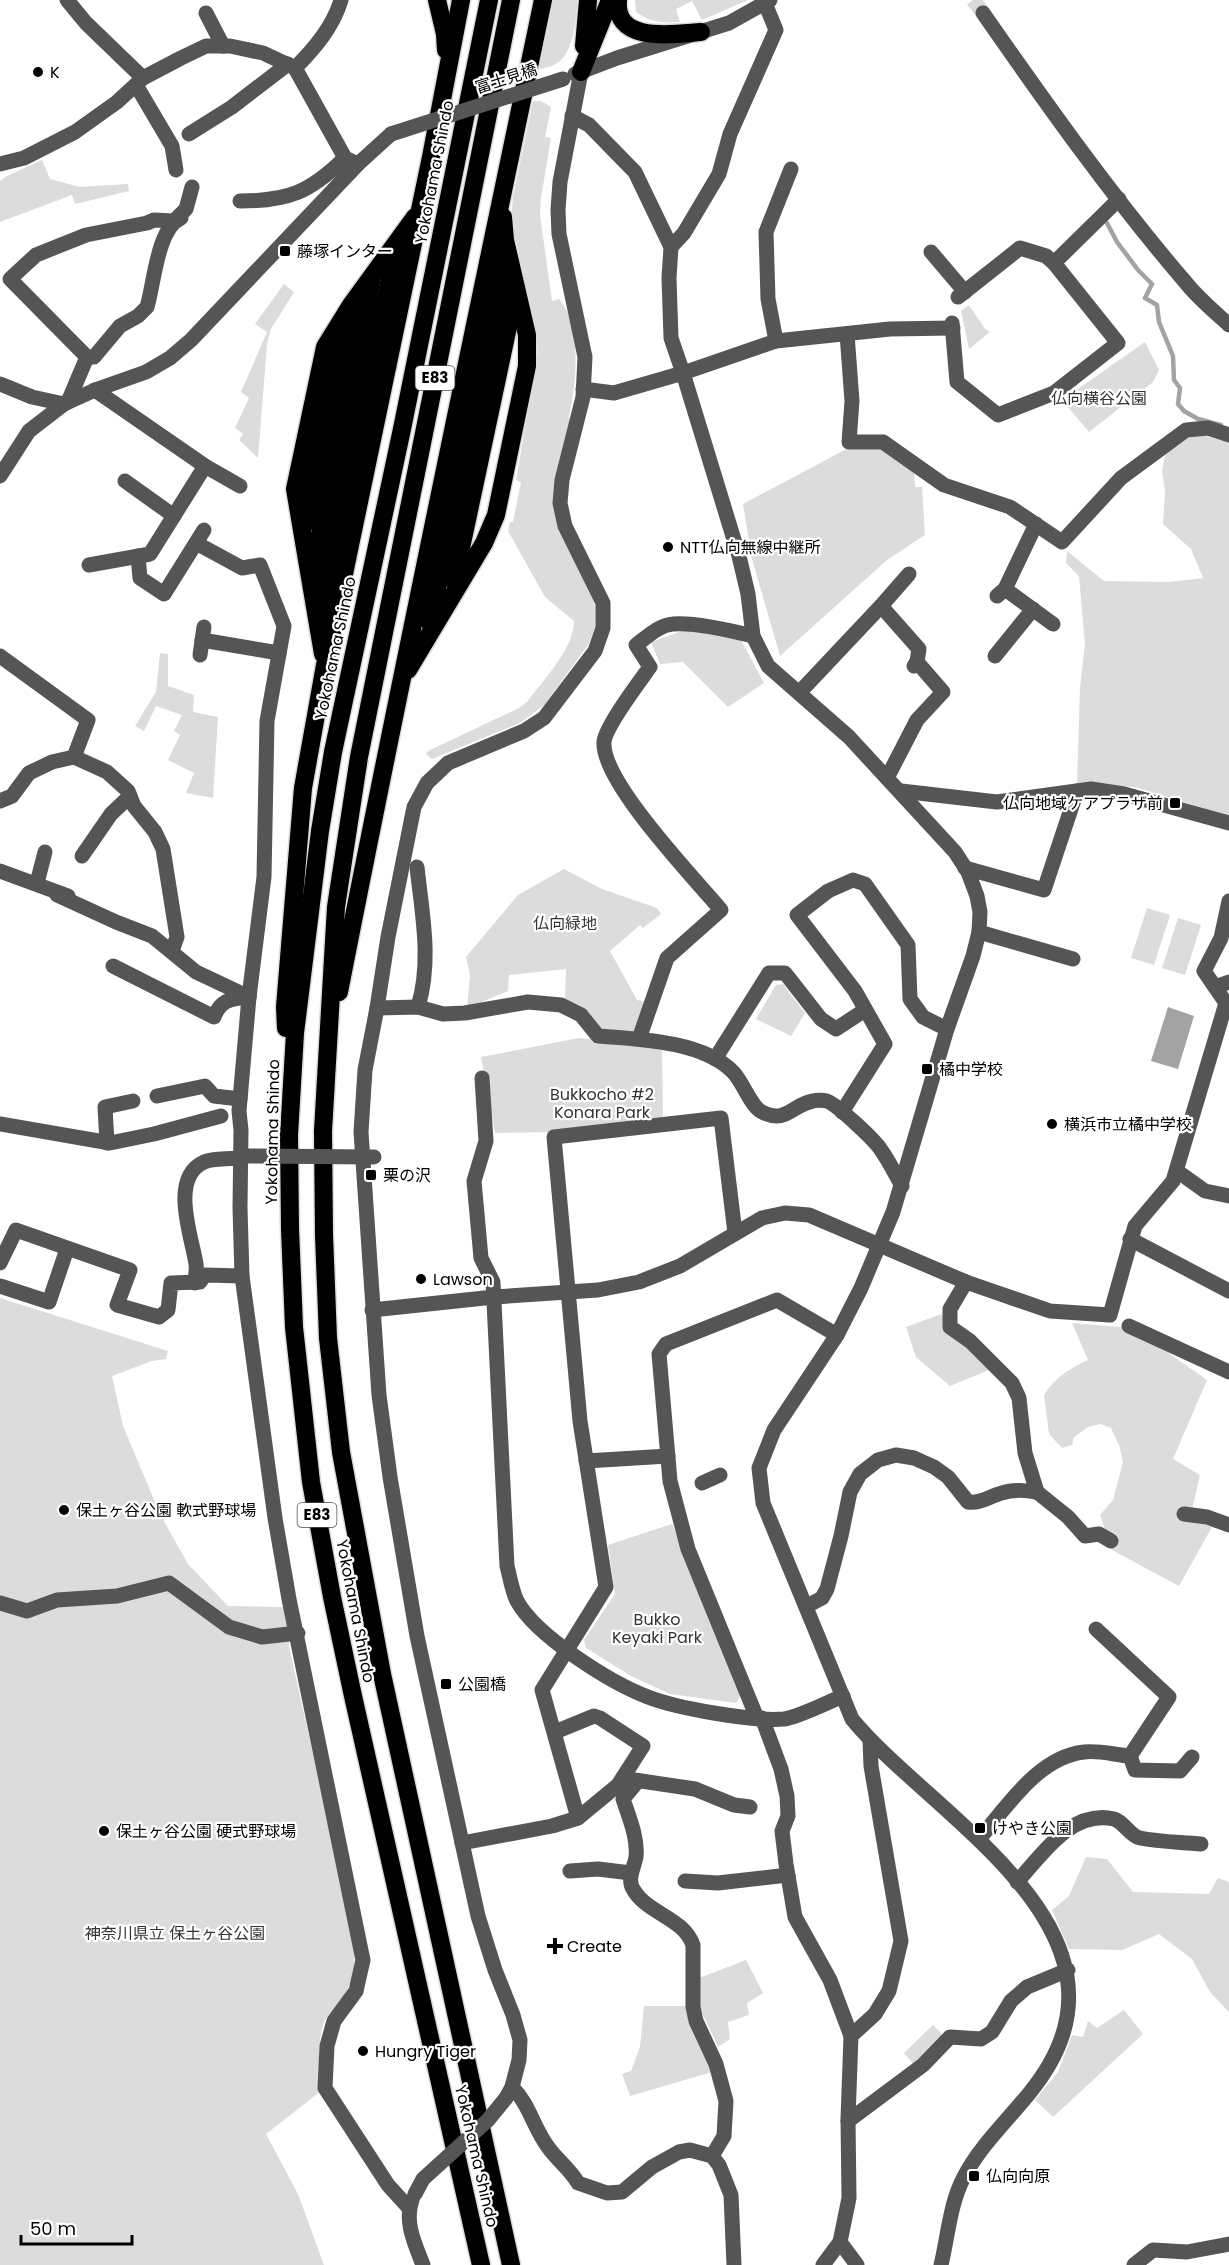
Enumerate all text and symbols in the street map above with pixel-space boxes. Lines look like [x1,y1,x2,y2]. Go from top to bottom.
street label: 富士見橋 [472,58,540,99]
place label: K [50,61,60,84]
marker: K [31,65,45,79]
street label: Yokohama Shindo [409,98,460,246]
place label: 藤塚インター [297,240,393,263]
marker: 藤塚インター [278,244,292,258]
road number: E83 [416,366,454,390]
park label: 仏向横谷公園 [1051,387,1147,410]
place label: NTT仏向無線中継所 [680,536,821,559]
marker: NTT仏向無線中継所 [661,540,675,554]
street label: Yokohama Shindo [309,575,362,722]
place label: 仏向地域ケアプラザ前 [1003,792,1163,815]
marker: 仏向地域ケアプラザ前 [1168,796,1182,810]
park label: 仏向緑地 [533,912,597,935]
place label: 橘中学校 [939,1058,1003,1081]
street label: Yokohama Shindo [260,1059,285,1205]
marker: 橘中学校 [920,1062,934,1076]
park label: Bukkocho #2 Konara Park [550,1083,654,1124]
place label: 横浜市立橘中学校 [1064,1113,1192,1136]
marker: 横浜市立橘中学校 [1045,1117,1059,1131]
place label: 栗の沢 [383,1164,431,1187]
marker: 栗の沢 [364,1168,378,1182]
place label: Lawson [433,1268,493,1291]
marker: Lawson [414,1272,428,1286]
place label: 保土ヶ谷公園 軟式野球場 [76,1499,256,1522]
marker: 保土ヶ谷公園 軟式野球場 [57,1503,71,1517]
road number: E83 [298,1503,336,1527]
street label: Yokohama Shindo [330,1537,381,1685]
park label: Bukko Keyaki Park [612,1608,703,1649]
place label: 公園橋 [458,1673,506,1696]
marker: 公園橋 [439,1677,453,1691]
place label: けやき公園 [992,1817,1072,1840]
place label: 保土ヶ谷公園 硬式野球場 [116,1820,296,1843]
marker: けやき公園 [973,1821,987,1835]
marker: 保土ヶ谷公園 硬式野球場 [97,1824,111,1838]
park label: 神奈川県立 保土ヶ谷公園 [85,1922,265,1945]
place label: Create [567,1935,622,1958]
marker: Create [548,1939,562,1953]
place label: Hungry Tiger [375,2040,476,2063]
marker: Hungry Tiger [356,2044,370,2058]
street label: Yokohama Shindo [449,2083,504,2230]
place label: 仏向向原 [986,2165,1050,2188]
marker: 仏向向原 [967,2169,981,2183]
scale bar [21,2208,132,2246]
text: 50 m [30,2216,76,2241]

